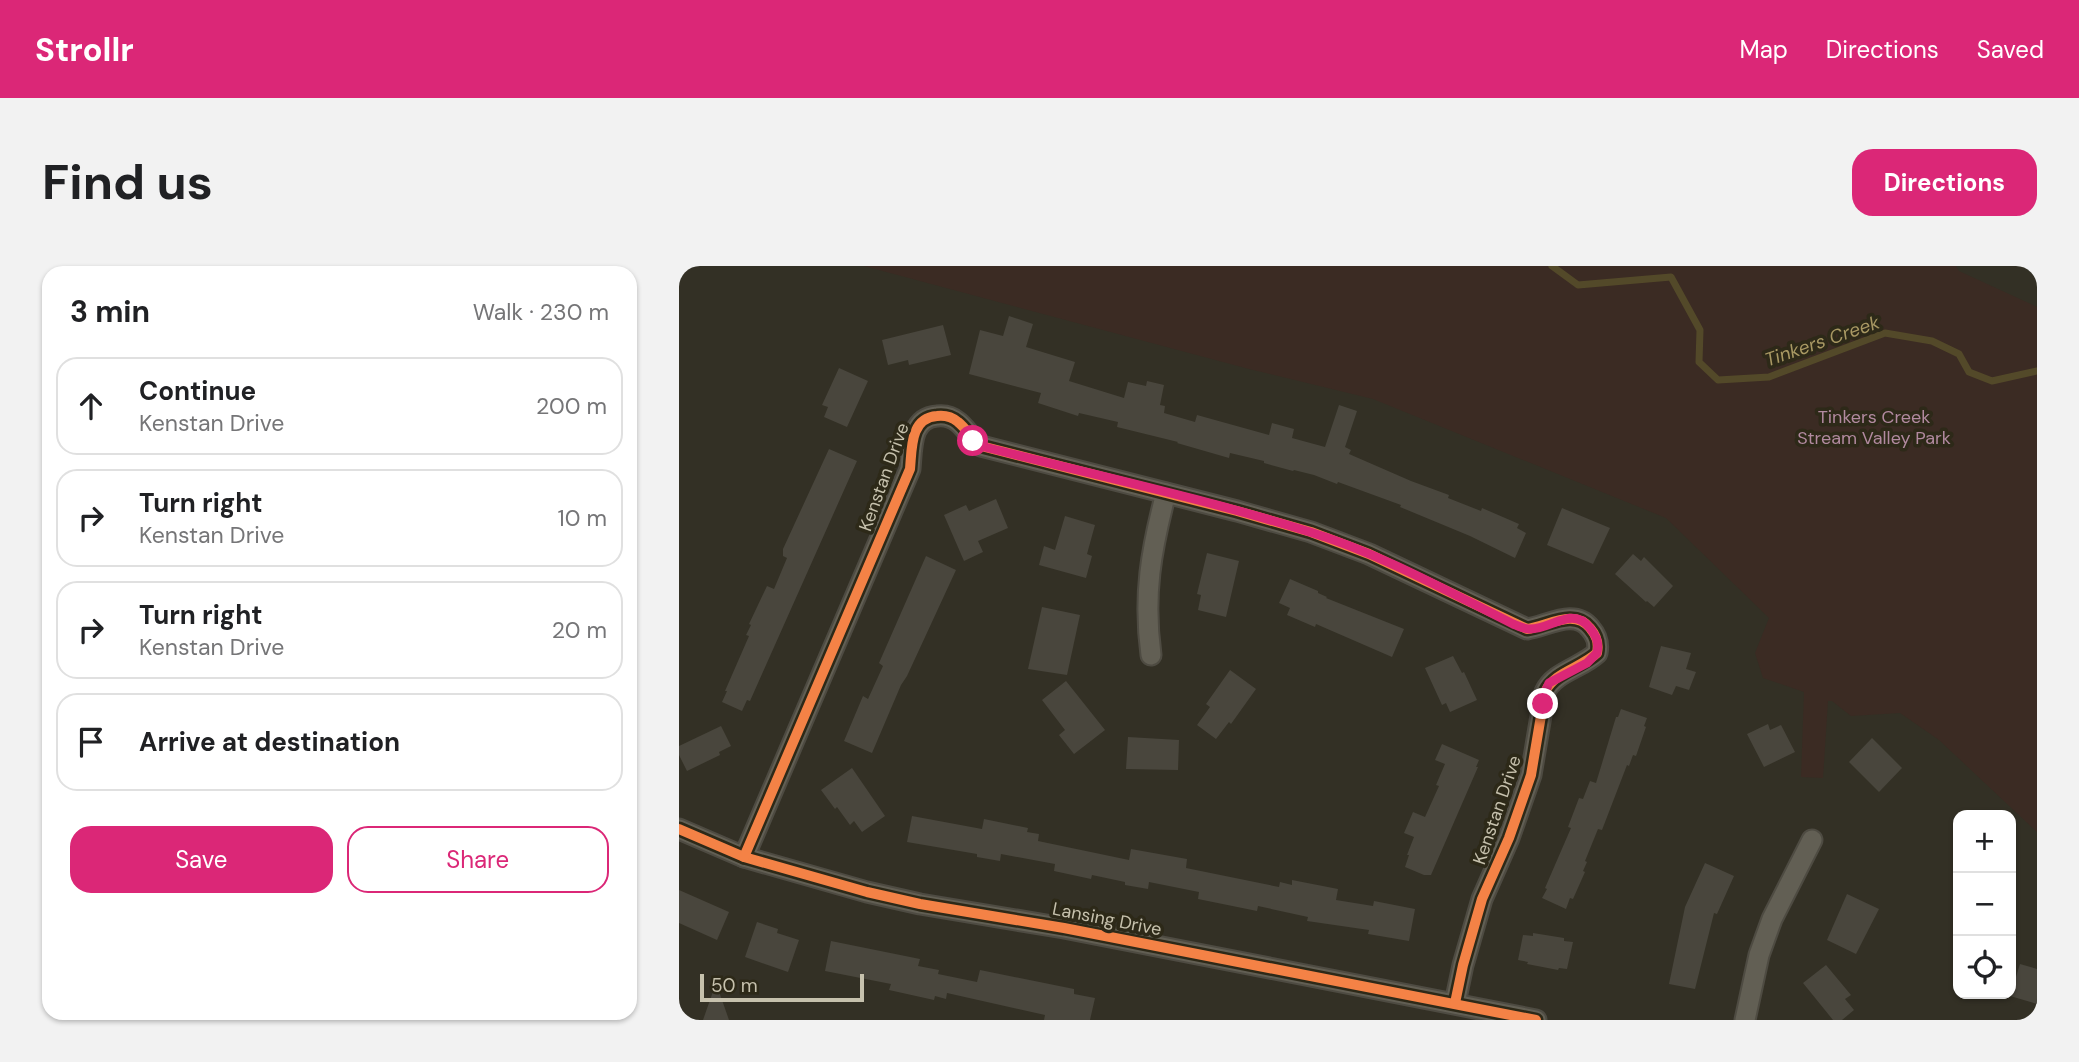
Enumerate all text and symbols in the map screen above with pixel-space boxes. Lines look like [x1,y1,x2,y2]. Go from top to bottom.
text: Strollr [35,28,134,71]
text: Map [1740,34,1788,65]
text: Directions [1826,34,1939,65]
text: Saved [1977,34,2044,65]
button: Directions [1852,149,2037,216]
text: Find us [42,150,213,214]
text: 3 min [70,292,150,331]
text: Walk · 230 m [473,297,609,327]
water label: Tinkers Creek [1761,310,1883,372]
text: Continue [139,374,256,408]
icon: ahead [72,387,110,425]
text: 200 m [536,391,607,421]
park label: Tinkers Creek Stream Valley Park [1797,405,1951,450]
text: Kenstan Drive [139,408,284,438]
street label: Kenstan Drive [853,419,915,535]
route start [957,425,988,456]
text: Turn right [139,486,263,520]
icon: right [72,499,110,537]
text: 10 m [557,503,607,533]
text: Kenstan Drive [139,520,284,550]
text: Turn right [139,598,263,632]
icon: right [72,611,110,649]
text: 20 m [552,615,607,645]
text: Kenstan Drive [139,632,284,662]
route end [1527,688,1558,719]
icon: arrive [72,723,110,761]
text: Arrive at destination [139,725,400,759]
street label: Kenstan Drive [1467,752,1527,868]
map controls [1953,810,2016,999]
button: + [1953,810,2016,873]
button: Save [70,826,333,893]
button: Share [347,826,609,893]
button: − [1953,873,2016,936]
street label: Lansing Drive [1050,897,1164,941]
button: locate [1953,936,2016,999]
scale bar [700,971,865,1003]
text: 50 m [711,973,758,998]

